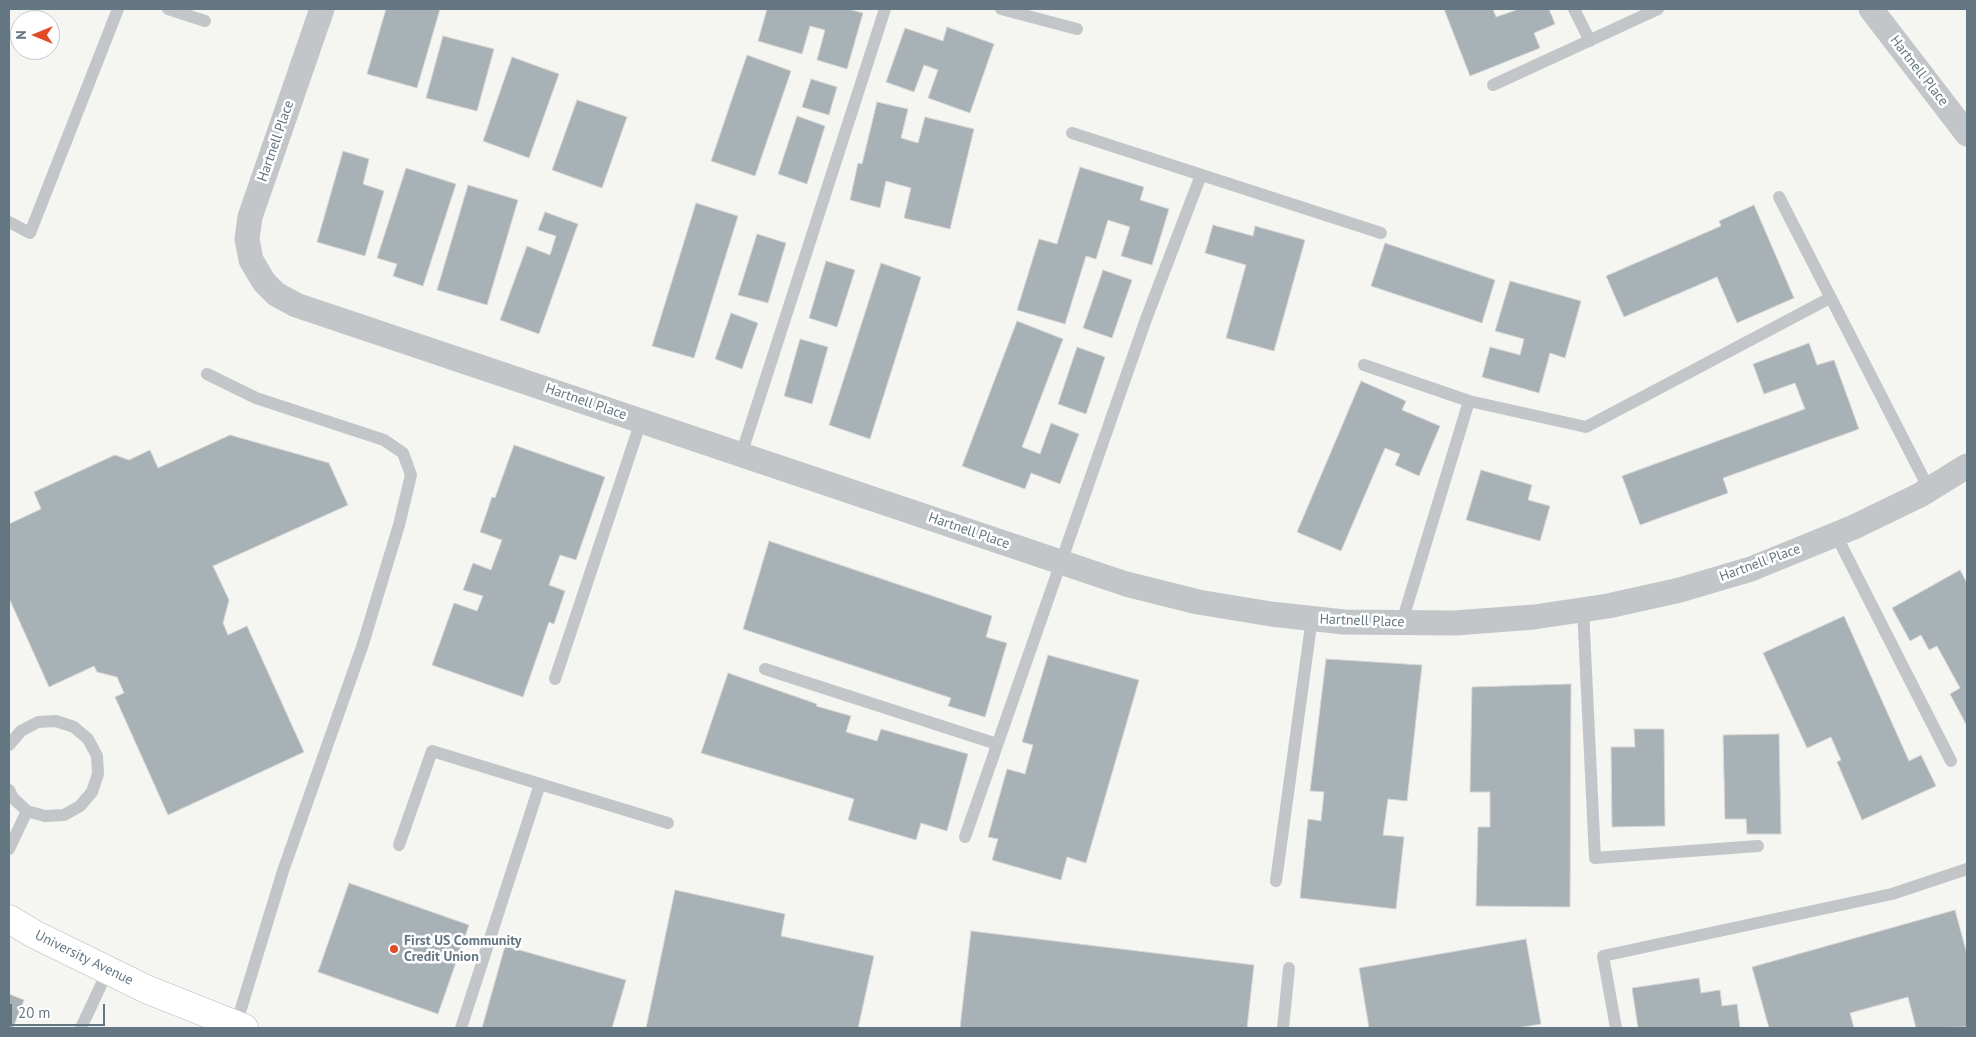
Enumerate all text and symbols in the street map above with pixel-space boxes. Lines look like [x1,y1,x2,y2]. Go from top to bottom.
north arrow [10,10,60,60]
text: N [12,30,30,40]
street label: Hartnell Place [1886,32,1952,110]
street label: Hartnell Place [254,98,298,184]
street label: Hartnell Place [543,380,629,424]
street label: Hartnell Place [926,509,1012,553]
street label: Hartnell Place [1717,541,1803,585]
street label: Hartnell Place [1319,611,1405,631]
street label: University Avenue [32,927,136,989]
place label: First US Community Credit Union [404,933,521,966]
marker: First US Community Credit Union [388,943,400,955]
scale bar [12,994,108,1026]
text: 20 m [18,1003,51,1022]

